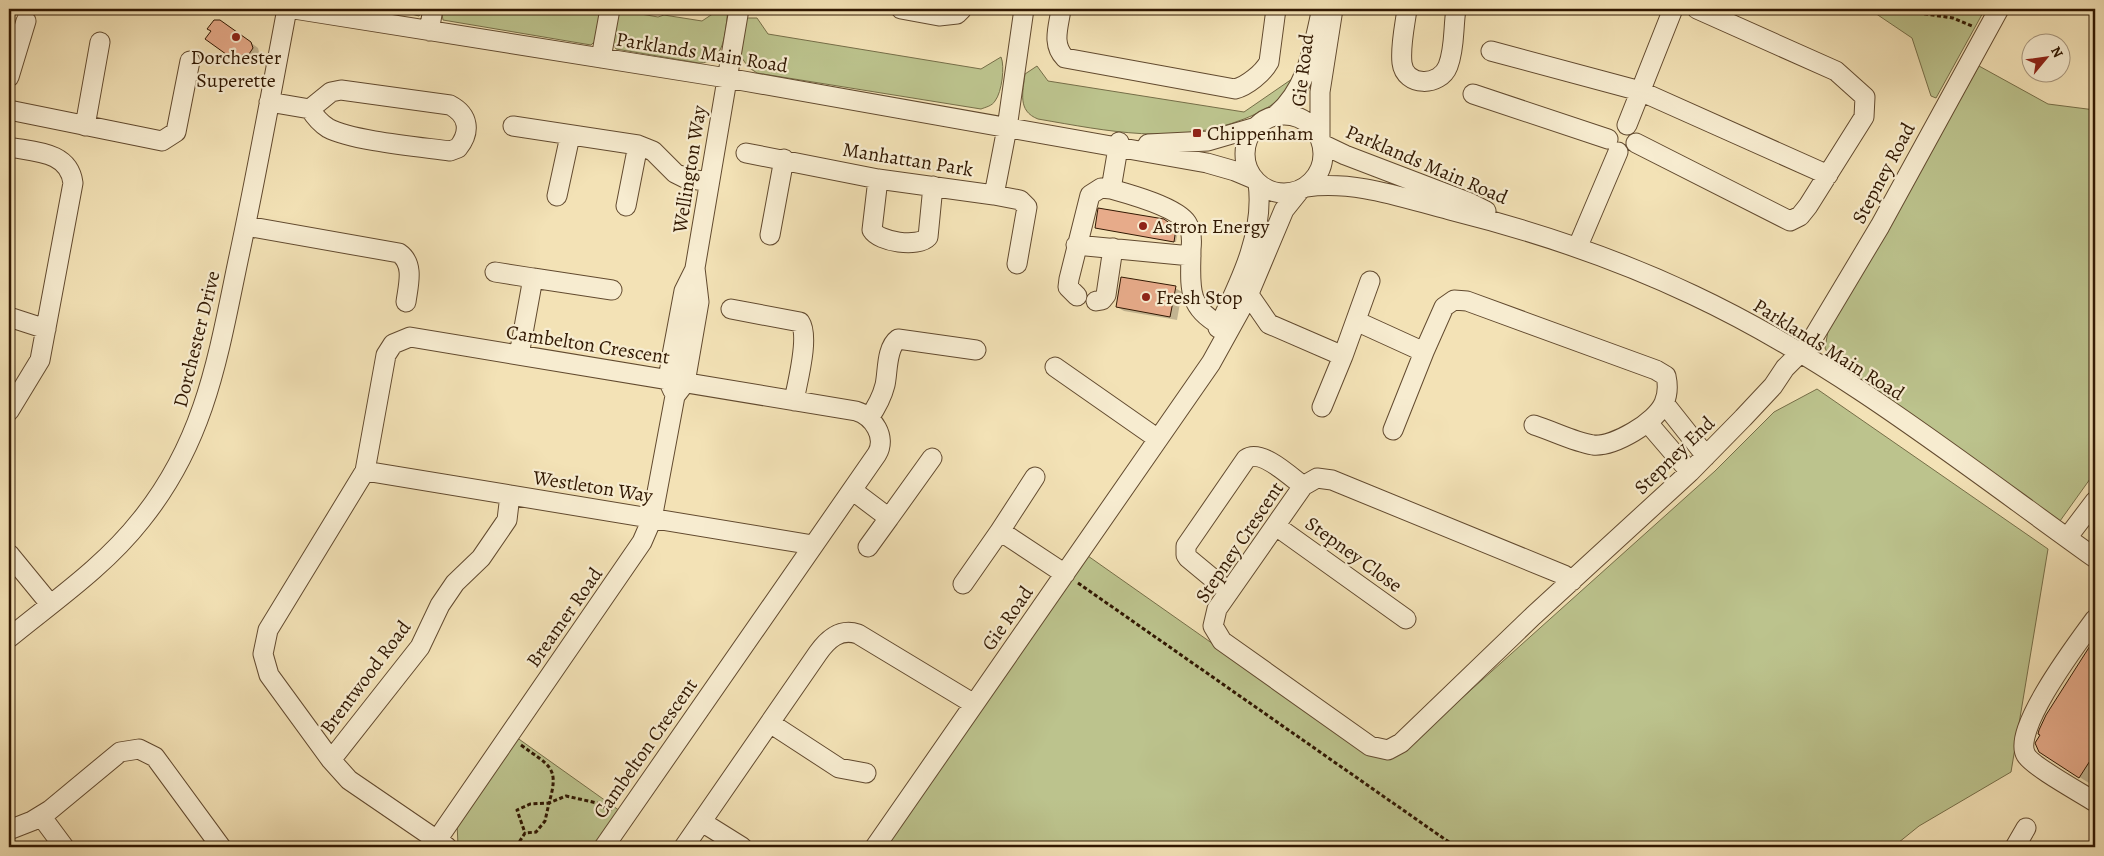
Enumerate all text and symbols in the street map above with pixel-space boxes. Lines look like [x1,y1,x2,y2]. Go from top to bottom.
street label: Parklands Main Road [614,26,790,79]
marker: Dorchester Superette [230,31,242,43]
street label: Gie Road [1285,32,1320,108]
north arrow [2022,32,2072,82]
text: N [2046,43,2068,61]
place label: Dorchester Superette [191,44,282,94]
street label: Wellington Way [666,102,713,236]
street label: Parklands Main Road [1342,118,1512,211]
street label: Stepney Road [1845,118,1922,229]
place label: Chippenham [1207,120,1314,147]
marker: Chippenham [1191,127,1203,139]
street label: Manhattan Park [841,136,975,183]
place label: Astron Energy [1152,213,1270,240]
marker: Astron Energy [1137,220,1149,232]
street label: Dorchester Drive [166,268,226,410]
place label: Fresh Stop [1156,284,1243,311]
marker: Fresh Stop [1140,291,1152,303]
street label: Parklands Main Road [1748,292,1910,407]
street label: Cambelton Crescent [504,318,672,371]
street label: Stepney End [1628,410,1721,501]
street label: Westleton Way [530,464,656,509]
street label: Stepney Crescent [1189,476,1290,608]
street label: Stepney Close [1300,510,1408,599]
street label: Breamer Road [520,562,609,673]
street label: Gie Road [975,580,1040,656]
street label: Brentwood Road [314,615,417,740]
street label: Cambelton Crescent [587,673,704,824]

